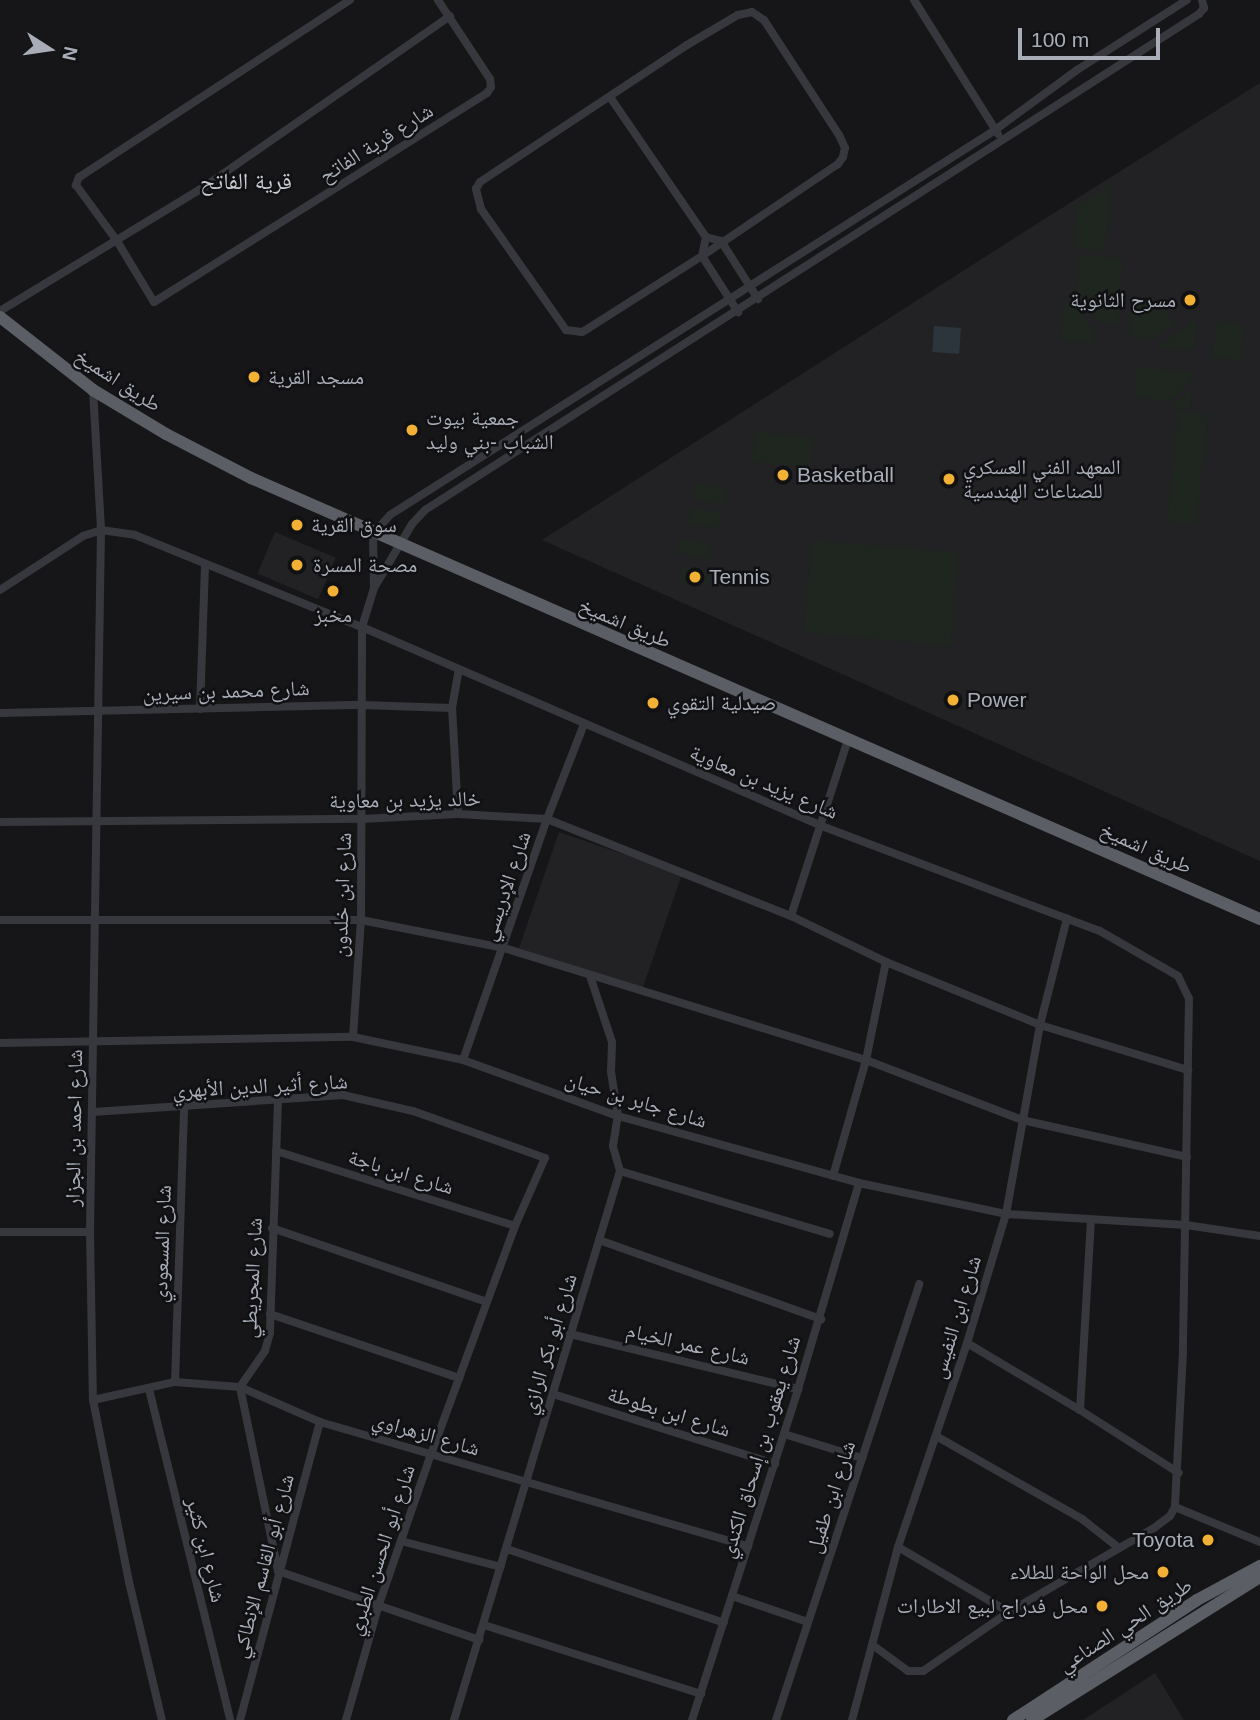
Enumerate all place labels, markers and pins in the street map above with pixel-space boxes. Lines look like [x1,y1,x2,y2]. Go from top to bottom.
place label: مسرح الثانوية [1070,287,1176,313]
marker: مسرح الثانوية [1182,292,1198,308]
place label: مسجد القرية [268,364,364,390]
marker: مسجد القرية [246,369,262,385]
place label: جمعية بيوت الشباب -بني وليد [426,405,554,455]
marker: جمعية بيوت الشباب -بني وليد [404,422,420,438]
place label: المعهد الفني العسكري للصناعات الهندسية [963,454,1121,504]
place label: Basketball [797,462,894,488]
marker: Basketball [775,467,791,483]
marker: المعهد الفني العسكري للصناعات الهندسية [941,471,957,487]
place label: سوق القرية [311,512,397,538]
marker: سوق القرية [289,517,305,533]
place label: مصحة المسرة [313,552,417,578]
marker: مصحة المسرة [287,555,307,575]
place label: Tennis [709,564,770,590]
marker: Tennis [687,569,703,585]
marker: مخبز [325,583,341,599]
place label: مخبز [314,602,352,628]
place label: Power [967,687,1027,713]
place label: صيدلية التقوي [667,690,776,716]
marker: Power [945,692,961,708]
marker: صيدلية التقوي [645,695,661,711]
place label: Toyota [1132,1527,1194,1553]
marker: Toyota [1200,1532,1216,1548]
place label: محل الواحة للطلاء [1009,1559,1149,1585]
marker: محل الواحة للطلاء [1155,1564,1171,1580]
place label: محل فدراج لبيع الاطارات [897,1593,1088,1619]
marker: محل فدراج لبيع الاطارات [1094,1598,1110,1614]

